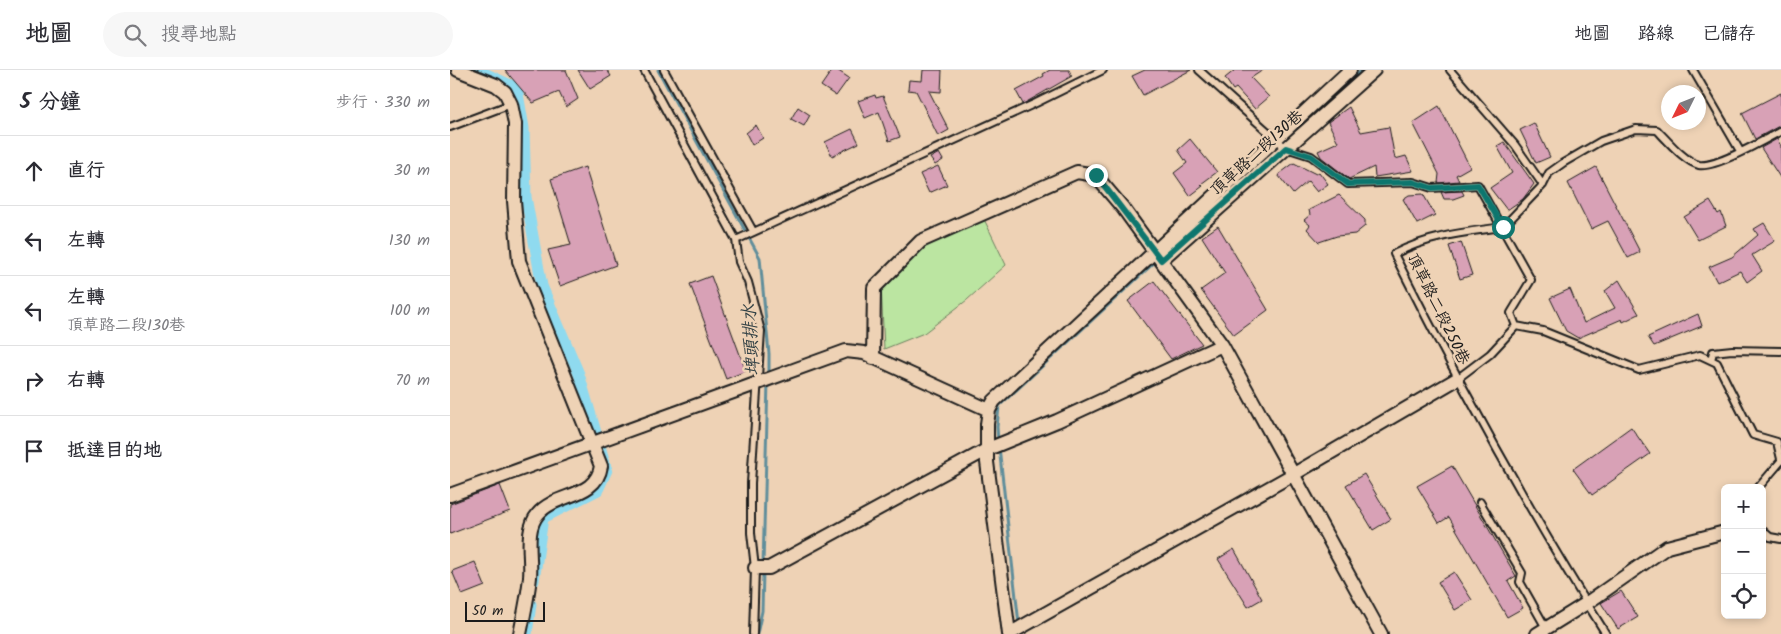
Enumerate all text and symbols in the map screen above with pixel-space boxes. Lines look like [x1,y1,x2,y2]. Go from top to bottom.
search box [103,12,453,57]
text: 地圖 [25,15,73,54]
text: 搜尋地點 [161,20,237,50]
text: 地圖 [1574,20,1610,49]
text: 路線 [1638,20,1674,49]
text: 已儲存 [1702,20,1756,49]
icon: search [121,21,149,49]
north arrow [1661,85,1706,130]
text: 5 分鐘 [20,86,81,119]
text: 步行 · 330 m [336,90,430,115]
street label: 頂草路二段130巷 [1205,104,1309,202]
text: 直行 [67,156,105,186]
icon: ahead [20,157,48,185]
text: 30 m [394,158,430,183]
route end [1085,164,1108,187]
route start [1492,216,1515,239]
text: 左轉 [67,226,105,256]
icon: left [20,227,48,255]
text: 130 m [389,228,430,253]
street label: 頂草路二段250巷 [1400,249,1476,369]
text: 左轉 [67,283,105,313]
icon: left [20,297,48,325]
text: 100 m [390,298,430,323]
water label: 埤頭排水 [736,302,768,377]
text: 頂草路二段130巷 [67,313,185,338]
text: 右轉 [67,366,105,396]
icon: right [20,367,48,395]
text: 70 m [395,368,430,393]
text: 抵達目的地 [67,436,162,466]
icon: arrive [20,437,48,465]
map controls [1721,484,1766,619]
button: + [1721,484,1766,529]
button: − [1721,529,1766,574]
button: locate [1721,574,1766,619]
scale bar [465,599,545,622]
text: 50 m [472,600,503,622]

